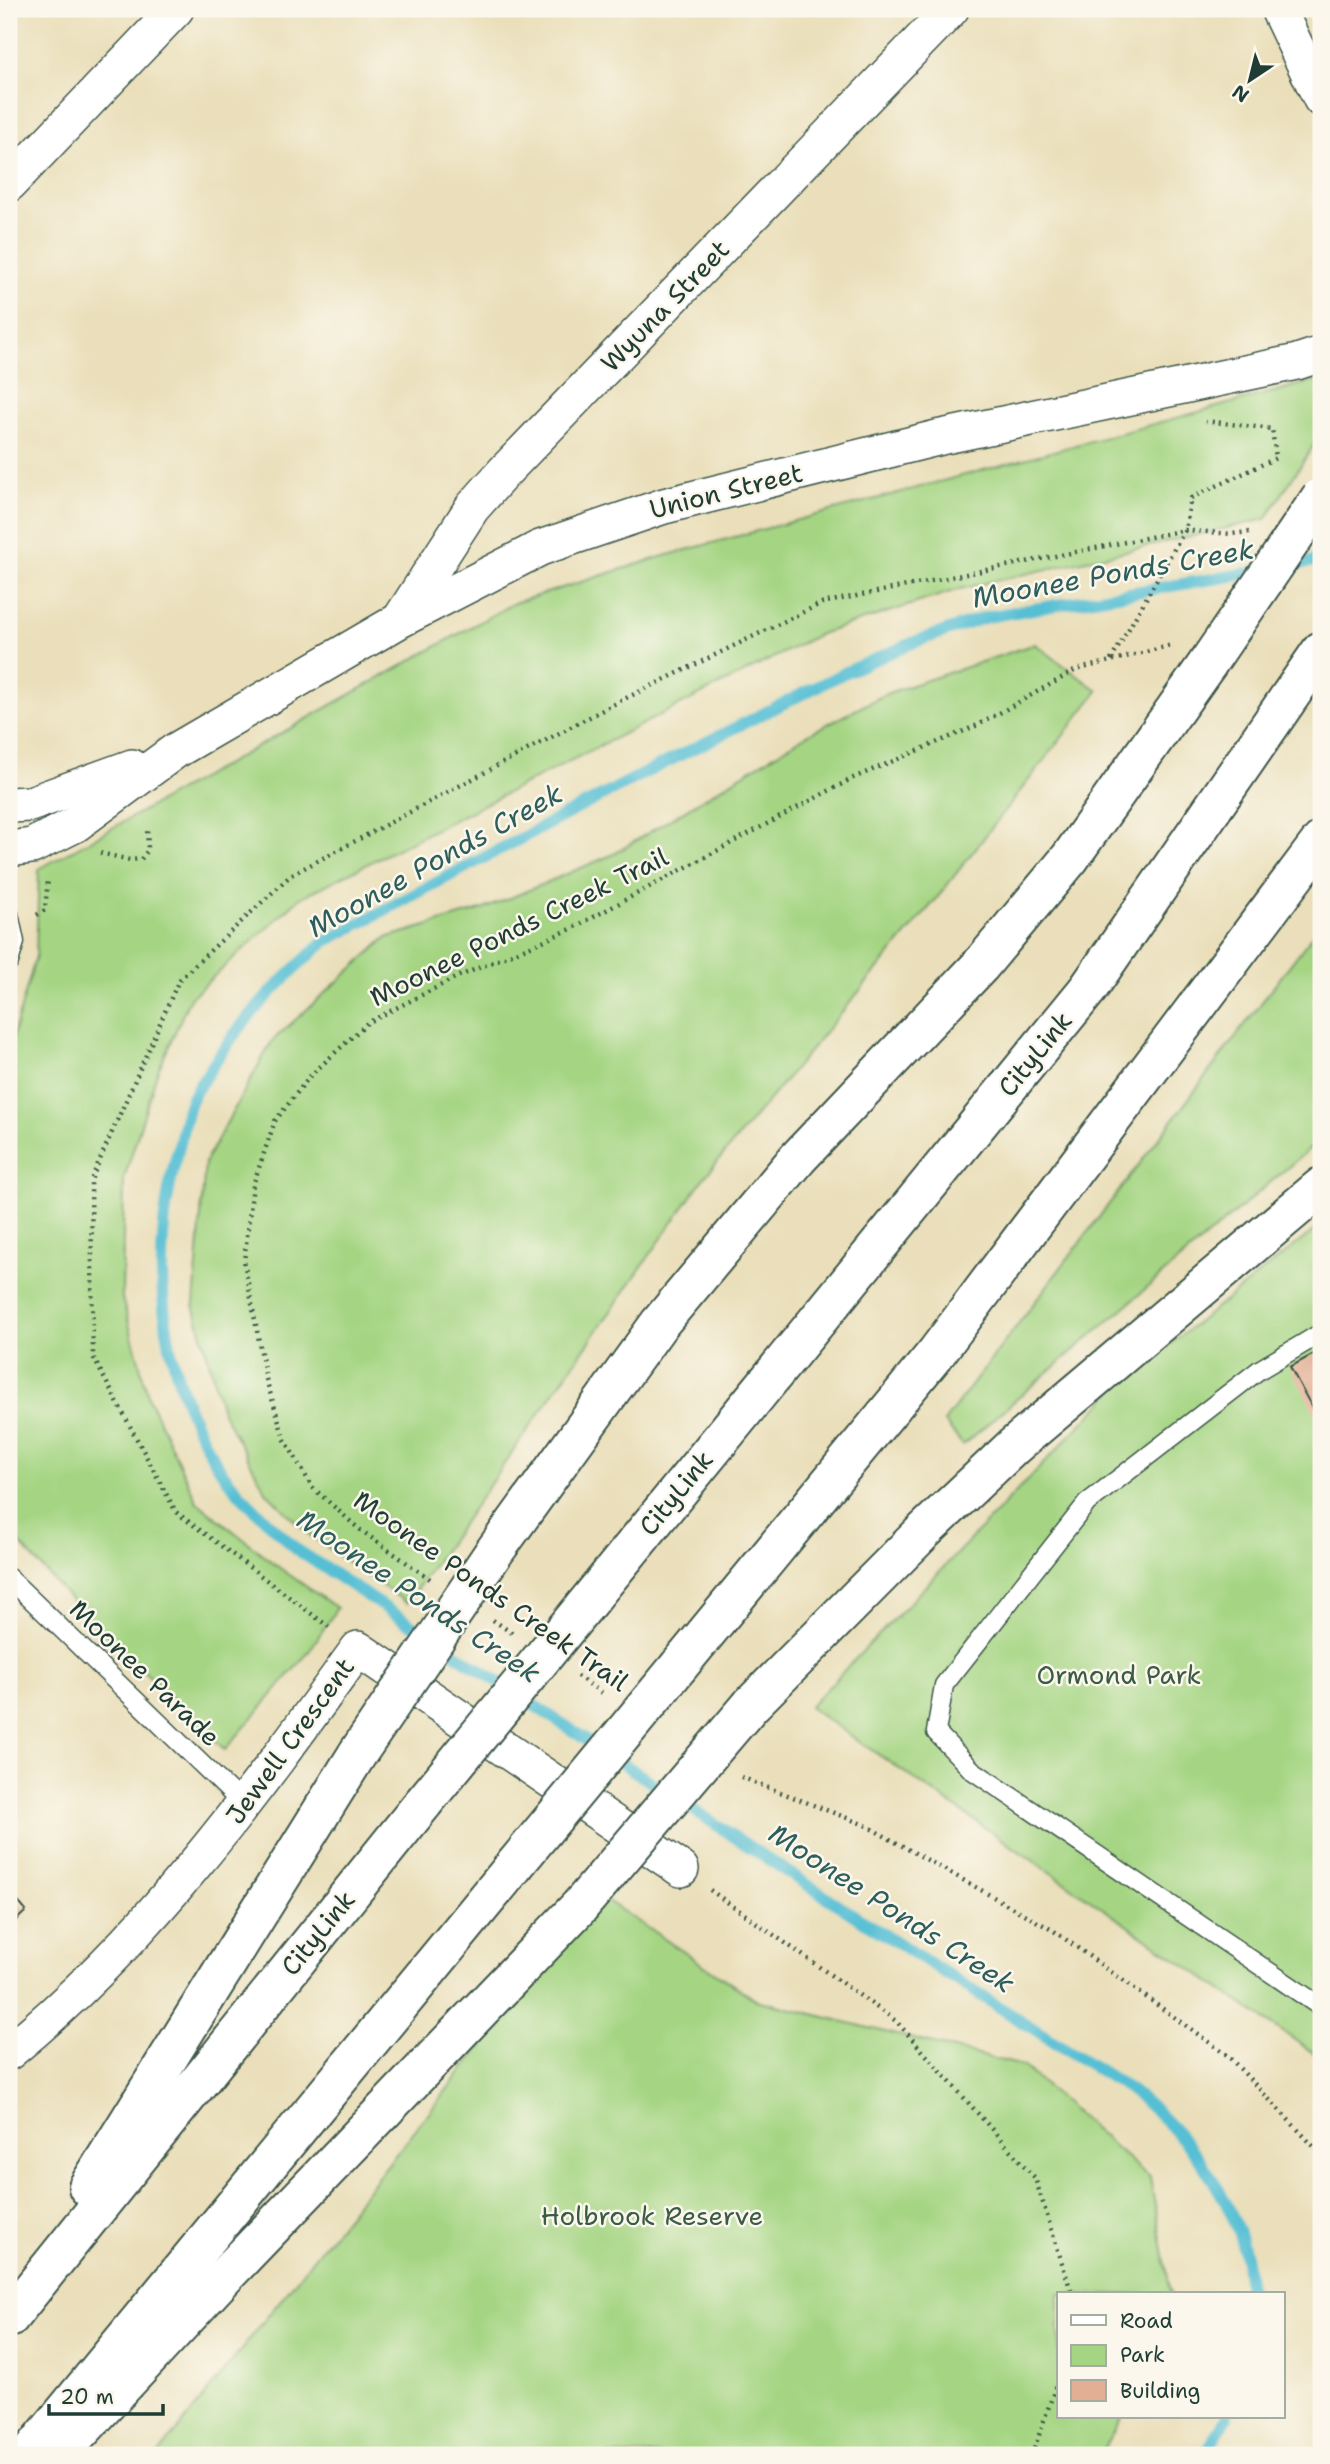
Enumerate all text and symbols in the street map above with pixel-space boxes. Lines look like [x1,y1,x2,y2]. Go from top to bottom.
north arrow [1214,46,1284,116]
text: N [1227,79,1254,108]
street label: Wyuna Street [593,232,737,379]
street label: Union Street [646,455,806,526]
water label: Moonee Ponds Creek [969,529,1257,617]
water label: Moonee Ponds Creek [301,774,569,946]
street label: Moonee Ponds Creek Trail [364,839,674,1014]
street label: CityLink [990,1004,1080,1104]
street label: CityLink [631,1443,721,1543]
street label: Moonee Ponds Creek Trail [348,1484,634,1698]
water label: Moonee Ponds Creek [291,1502,547,1690]
street label: Moonee Parade [62,1592,228,1754]
street label: Jewell Crescent [217,1650,362,1831]
park label: Ormond Park [1036,1657,1202,1692]
water label: Moonee Ponds Creek [762,1814,1022,2002]
street label: CityLink [273,1883,363,1983]
park label: Holbrook Reserve [541,2198,763,2233]
legend [1057,2292,1284,2418]
text: Road [1120,2307,1173,2335]
text: Park [1120,2341,1165,2369]
scale bar [49,2373,163,2417]
text: Building [1120,2377,1200,2405]
text: 20 m [60,2383,114,2411]

